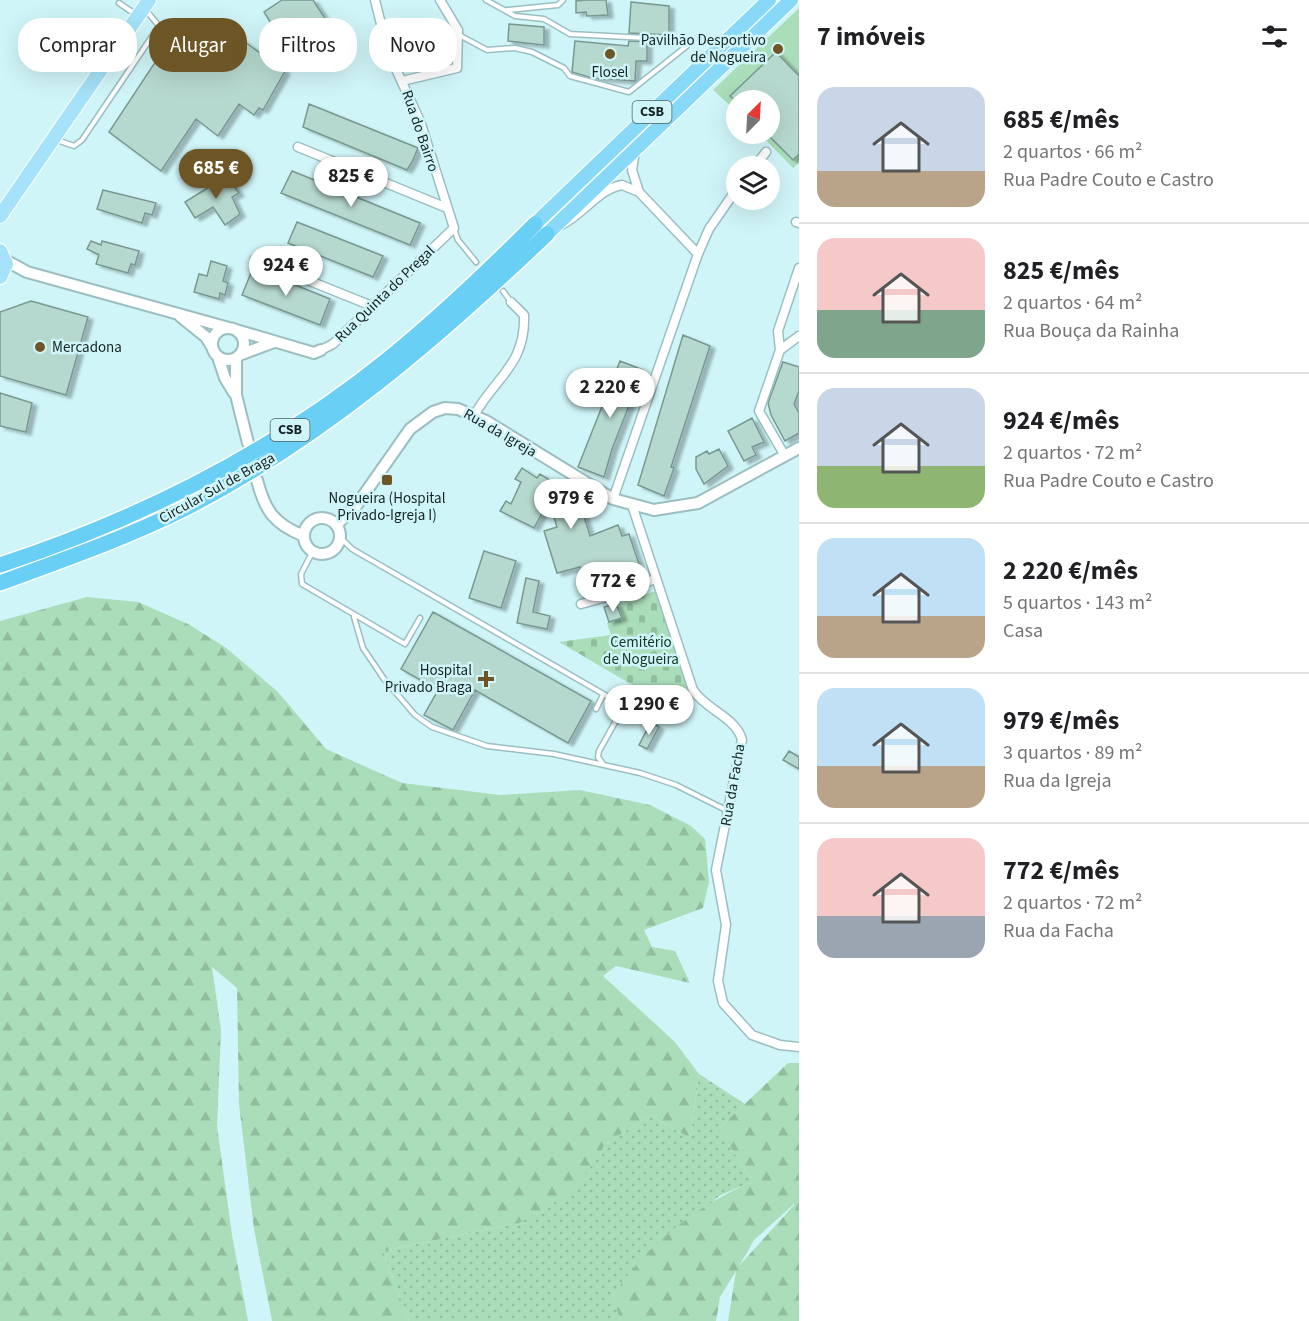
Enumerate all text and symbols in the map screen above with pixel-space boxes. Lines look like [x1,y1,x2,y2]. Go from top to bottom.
chip: Comprar [18,18,137,72]
chip: Alugar [149,18,247,72]
chip: Filtros [259,18,357,72]
chip: Novo [369,18,457,72]
text: 7 imóveis [817,18,925,55]
icon: filters [1258,20,1291,53]
place label: Pavilhão Desportivo de Nogueira [641,30,766,68]
marker: Pavilhão Desportivo de Nogueira [771,42,785,56]
marker: Flosel [603,47,617,61]
place label: Flosel [592,62,629,83]
street label: Rua do Bairro [396,87,444,175]
north arrow [726,90,780,144]
map controls [726,90,780,210]
road number: CSB [632,101,672,123]
text: 685 €/mês [1003,101,1119,138]
icon: home [865,111,937,183]
text: 2 quartos · 66 m² [1003,138,1142,166]
pin: 685 € [174,149,258,200]
text: 685 € [193,154,239,182]
button: layers [726,156,780,210]
pin: 825 € [309,157,393,208]
text: 825 € [328,162,374,190]
text: Rua Padre Couto e Castro [1003,166,1214,194]
street label: Rua Quinta do Pregal [330,241,440,347]
pin: 924 € [244,246,328,297]
text: 924 € [263,251,309,279]
text: 825 €/mês [1003,252,1119,289]
icon: home [865,262,937,334]
text: 2 quartos · 64 m² [1003,289,1142,317]
text: Rua Bouça da Rainha [1003,317,1179,345]
place label: Mercadona [52,337,122,358]
marker: Mercadona [33,340,47,354]
pin: 2 220 € [555,368,665,419]
text: 2 220 € [580,373,640,401]
text: 924 €/mês [1003,402,1119,439]
street label: Rua da Igreja [460,404,540,462]
icon: home [865,412,937,484]
road number: CSB [270,419,310,441]
text: 2 quartos · 72 m² [1003,439,1142,467]
street label: Circular Sul de Braga [155,447,279,529]
text: Rua Padre Couto e Castro [1003,467,1214,495]
marker: Nogueira (Hospital Privado-Igreja I) [380,473,394,487]
pin: 979 € [529,479,613,530]
text: 979 € [548,484,594,512]
place label: Nogueira (Hospital Privado-Igreja I) [329,488,446,526]
text: 2 220 €/mês [1003,552,1138,589]
pin: 772 € [571,562,655,613]
icon: home [865,562,937,634]
text: 772 € [590,567,636,595]
text: 5 quartos · 143 m² [1003,589,1152,617]
text: Casa [1003,617,1043,645]
park label: Cemitério de Nogueira [603,632,679,670]
place label: Hospital Privado Braga [385,660,472,698]
marker: Hospital Privado Braga [477,670,495,688]
pin: 1 290 € [594,685,704,736]
text: 1 290 € [619,690,679,718]
text: 979 €/mês [1003,702,1119,739]
icon: home [865,712,937,784]
text: 3 quartos · 89 m² [1003,739,1142,767]
street label: Rua da Facha [715,742,751,828]
text: Rua da Igreja [1003,767,1112,795]
text: 772 €/mês [1003,852,1119,889]
icon: home [865,862,937,934]
text: 2 quartos · 72 m² [1003,889,1142,917]
text: Rua da Facha [1003,917,1114,945]

